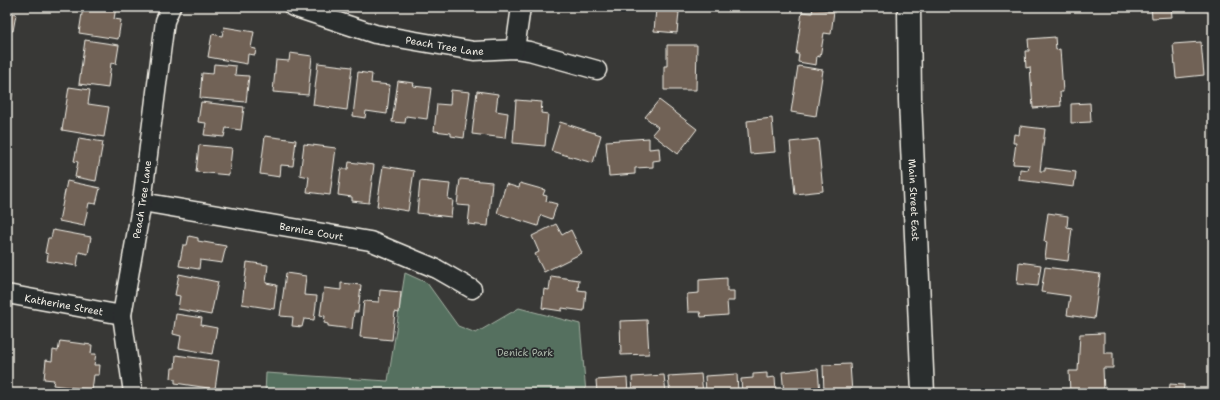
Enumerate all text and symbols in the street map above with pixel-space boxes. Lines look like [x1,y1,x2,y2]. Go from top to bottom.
street label: Peach Tree Lane [405,33,484,58]
street label: Main Street East [906,158,923,241]
street label: Peach Tree Lane [129,159,154,240]
street label: Bernice Court [278,219,345,243]
street label: Katherine Street [24,291,105,318]
park label: Denick Park [497,346,553,359]

